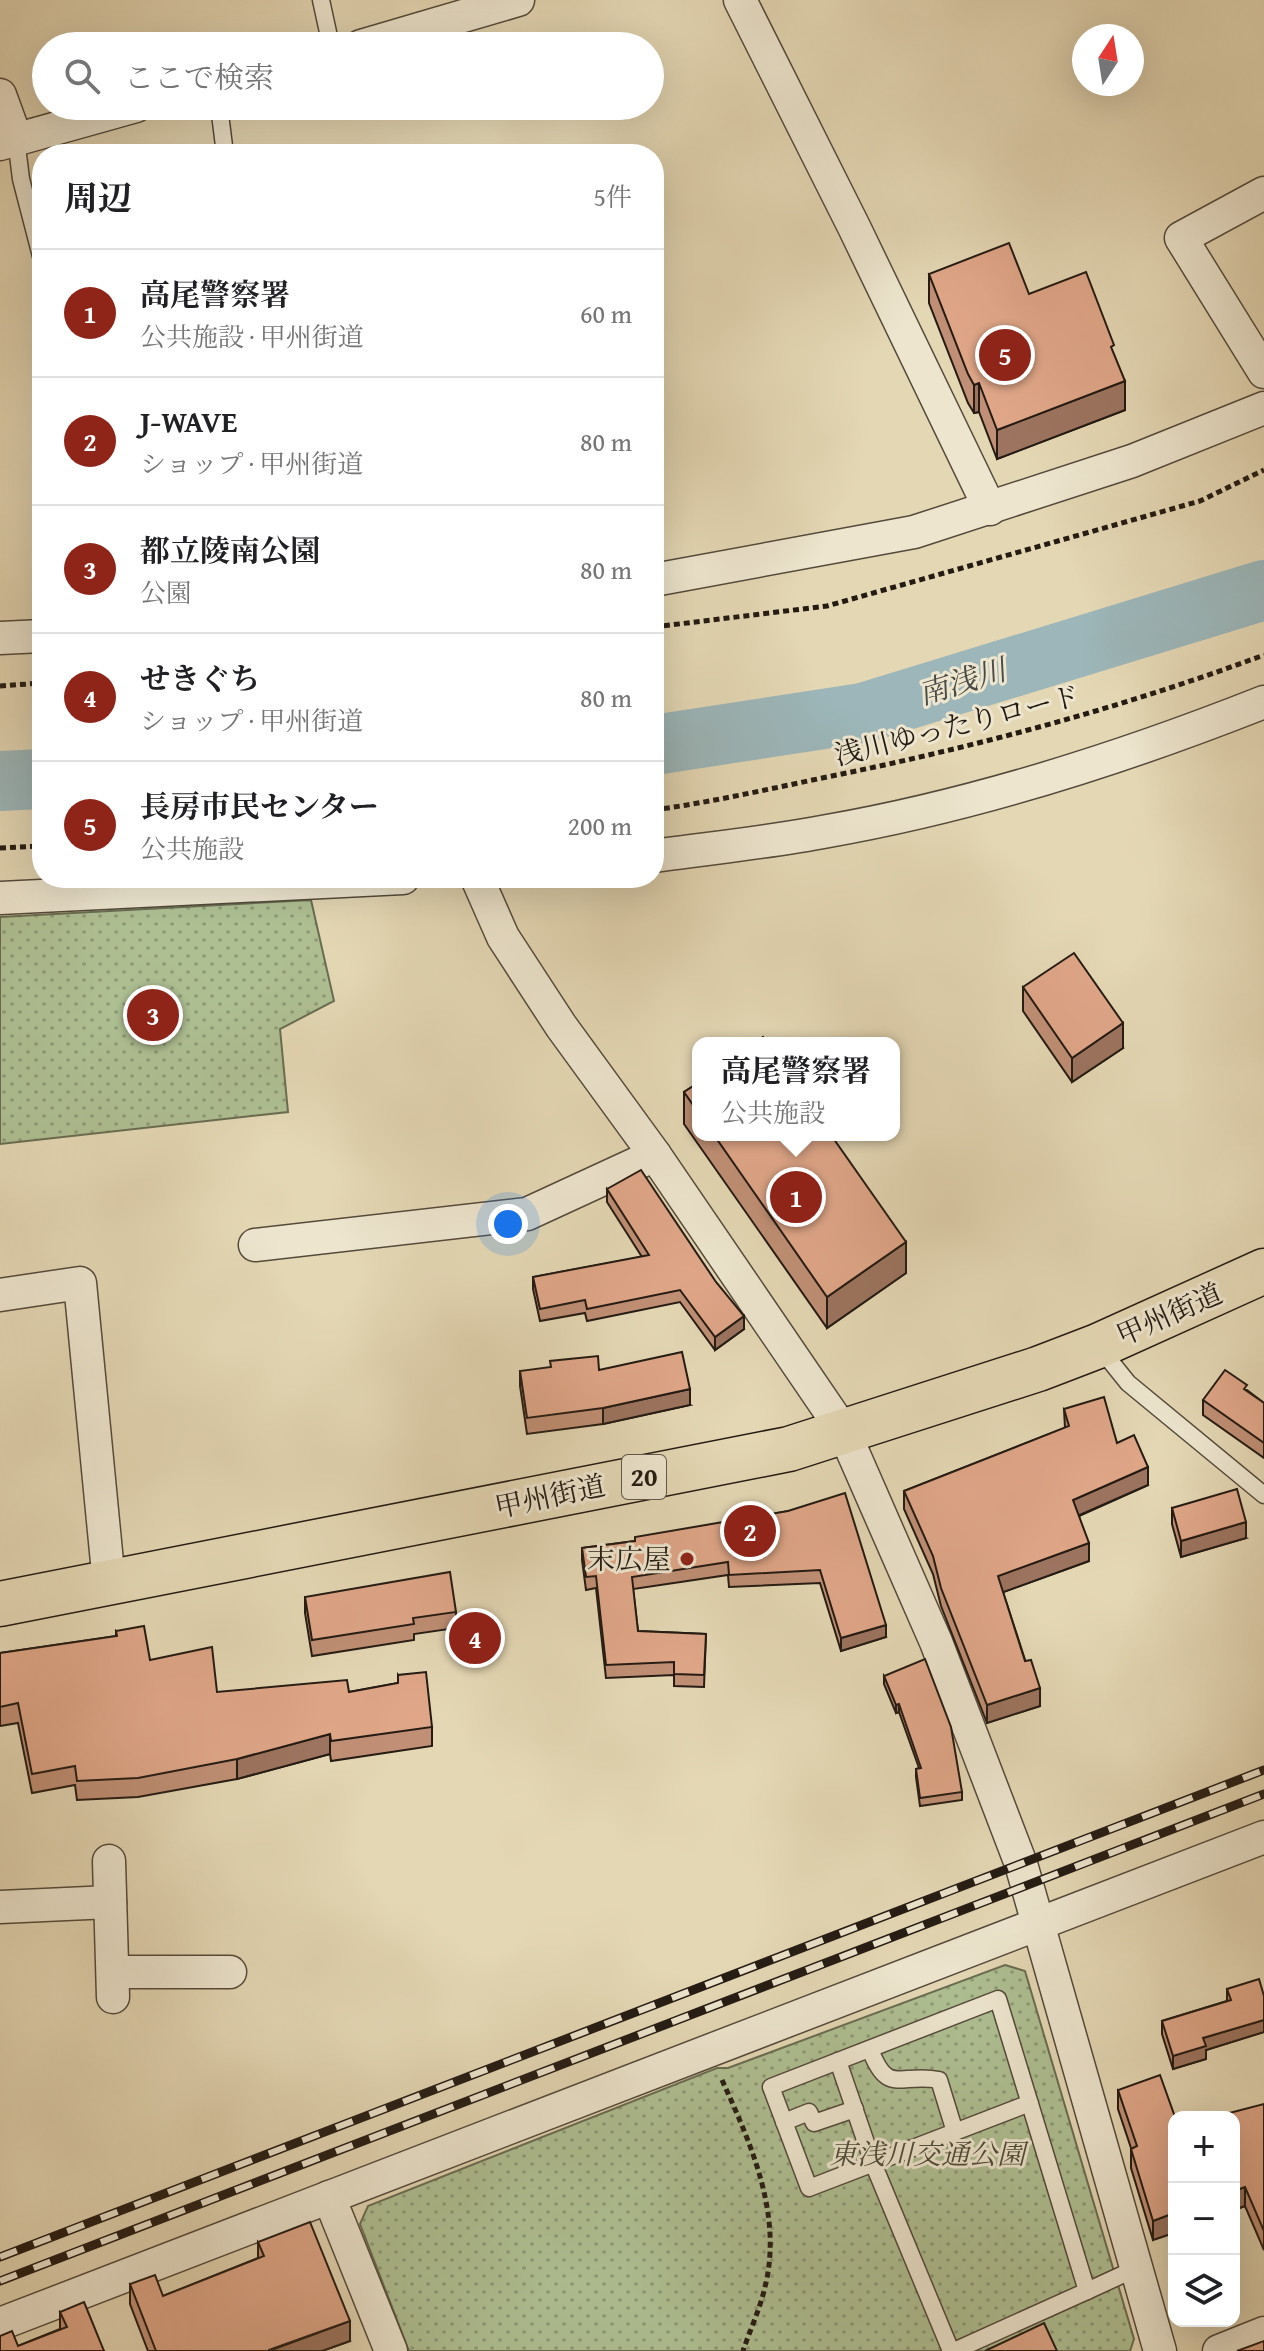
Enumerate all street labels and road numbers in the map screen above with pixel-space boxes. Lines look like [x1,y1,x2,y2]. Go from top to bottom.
street label: 浅川ゆったりロード [830,674,1084,775]
street label: 甲州街道 [1109,1272,1228,1355]
road number: 20 [622,1455,666,1499]
street label: 甲州街道 [491,1464,609,1527]

